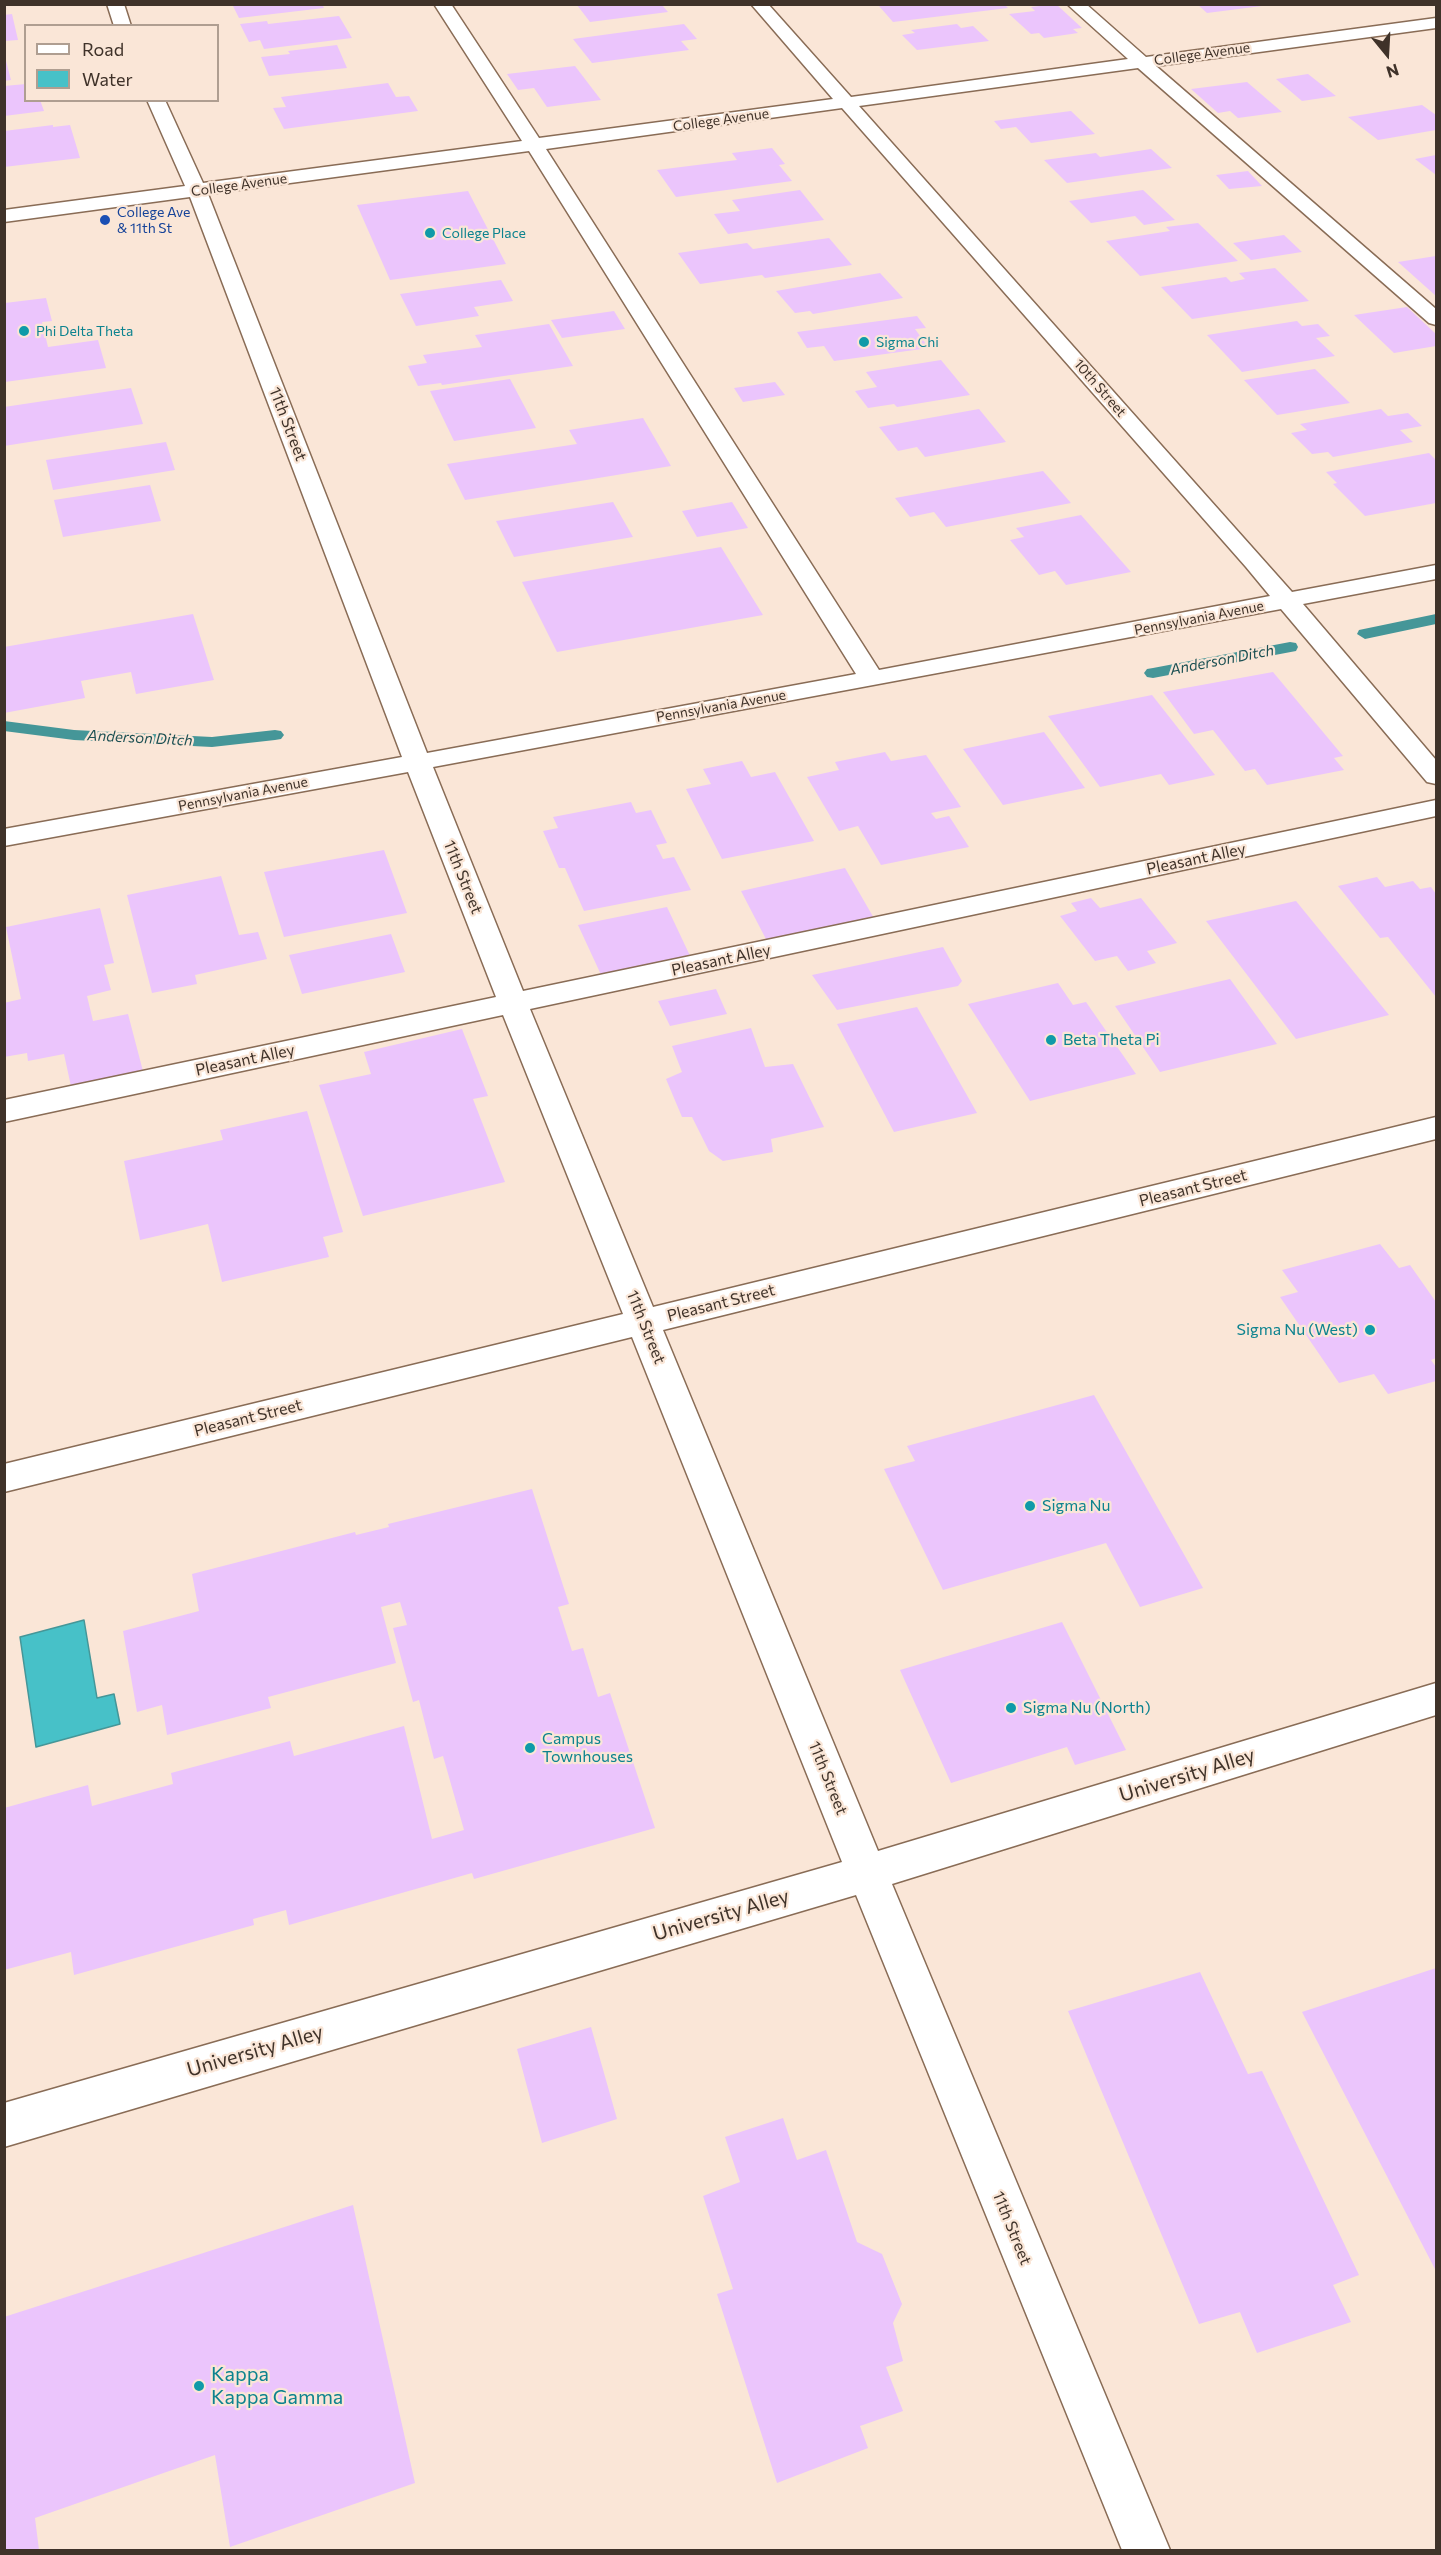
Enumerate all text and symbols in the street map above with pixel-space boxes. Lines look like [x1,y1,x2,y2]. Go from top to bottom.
legend [24,24,219,102]
north arrow [1357,24,1417,84]
text: Road [82,38,124,60]
street label: College Avenue [1153,39,1251,69]
text: N [1384,61,1401,82]
text: Water [82,68,133,90]
street label: College Avenue [672,105,770,135]
street label: College Avenue [190,170,288,200]
place label: College Ave & 11th St [117,204,190,237]
marker: College Ave & 11th St [98,213,112,227]
place label: College Place [442,225,526,241]
marker: College Place [423,226,437,240]
place label: Phi Delta Theta [36,323,133,339]
marker: Phi Delta Theta [17,324,31,338]
place label: Sigma Chi [876,334,939,350]
marker: Sigma Chi [857,335,871,349]
street label: 10th Street [1070,356,1130,420]
street label: 11th Street [265,384,311,464]
street label: Pennsylvania Avenue [1133,597,1265,639]
water label: Anderson Ditch [1169,641,1275,679]
street label: Pennsylvania Avenue [655,686,787,726]
water label: Anderson Ditch [87,726,193,750]
street label: Pennsylvania Avenue [177,773,309,815]
street label: 11th Street [440,837,486,917]
street label: Pleasant Alley [1145,839,1247,879]
street label: Pleasant Alley [670,940,772,980]
place label: Beta Theta Pi [1063,1030,1160,1050]
marker: Beta Theta Pi [1044,1033,1058,1047]
street label: Pleasant Alley [194,1040,296,1080]
street label: Pleasant Street [1137,1165,1249,1211]
street label: Pleasant Street [665,1280,777,1326]
street label: 11th Street [623,1287,669,1367]
place label: Sigma Nu (West) [1237,1320,1358,1340]
marker: Sigma Nu (West) [1363,1323,1377,1337]
street label: Pleasant Street [192,1395,304,1441]
place label: Sigma Nu [1042,1496,1111,1516]
marker: Sigma Nu [1023,1499,1037,1513]
place label: Sigma Nu (North) [1023,1698,1151,1718]
marker: Sigma Nu (North) [1004,1701,1018,1715]
place label: Campus Townhouses [542,1729,633,1767]
street label: 11th Street [805,1738,851,1818]
marker: Campus Townhouses [523,1741,537,1755]
street label: University Alley [1116,1743,1258,1807]
street label: University Alley [650,1884,792,1946]
street label: University Alley [184,2020,326,2082]
street label: 11th Street [989,2188,1035,2268]
place label: Kappa Kappa Gamma [211,2362,343,2409]
marker: Kappa Kappa Gamma [192,2379,206,2393]

